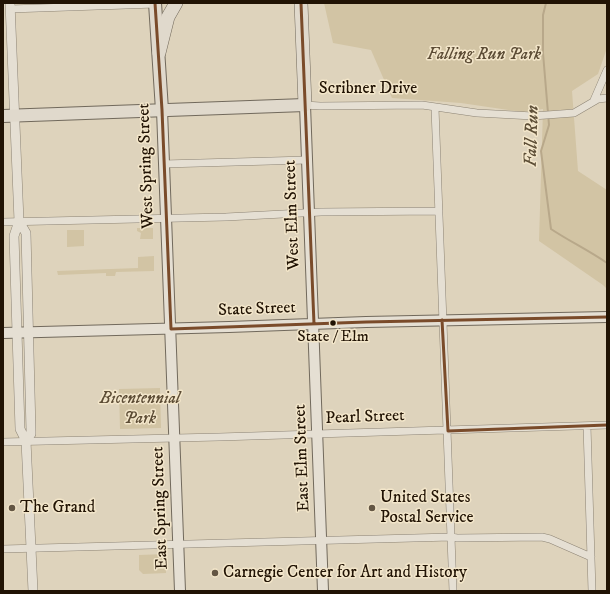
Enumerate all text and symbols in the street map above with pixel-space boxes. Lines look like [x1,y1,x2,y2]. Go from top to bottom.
park label: Falling Run Park [427,45,541,65]
street label: Scribner Drive [319,79,417,99]
street label: West Spring Street [135,103,159,229]
water label: Fall Run [521,105,545,167]
street label: West Elm Street [281,160,305,270]
street label: State Street [218,298,296,322]
marker: State / Elm [328,318,338,328]
place label: State / Elm [297,328,369,348]
park label: Bicentennial Park [100,389,180,429]
street label: East Elm Street [291,404,315,512]
street label: Pearl Street [325,406,405,430]
street label: East Spring Street [149,446,173,570]
place label: United States Postal Service [380,488,474,528]
place label: The Grand [20,498,95,518]
marker: The Grand [7,503,17,513]
marker: United States Postal Service [367,503,377,513]
place label: Carnegie Center for Art and History [223,563,467,583]
marker: Carnegie Center for Art and History [210,568,220,578]

